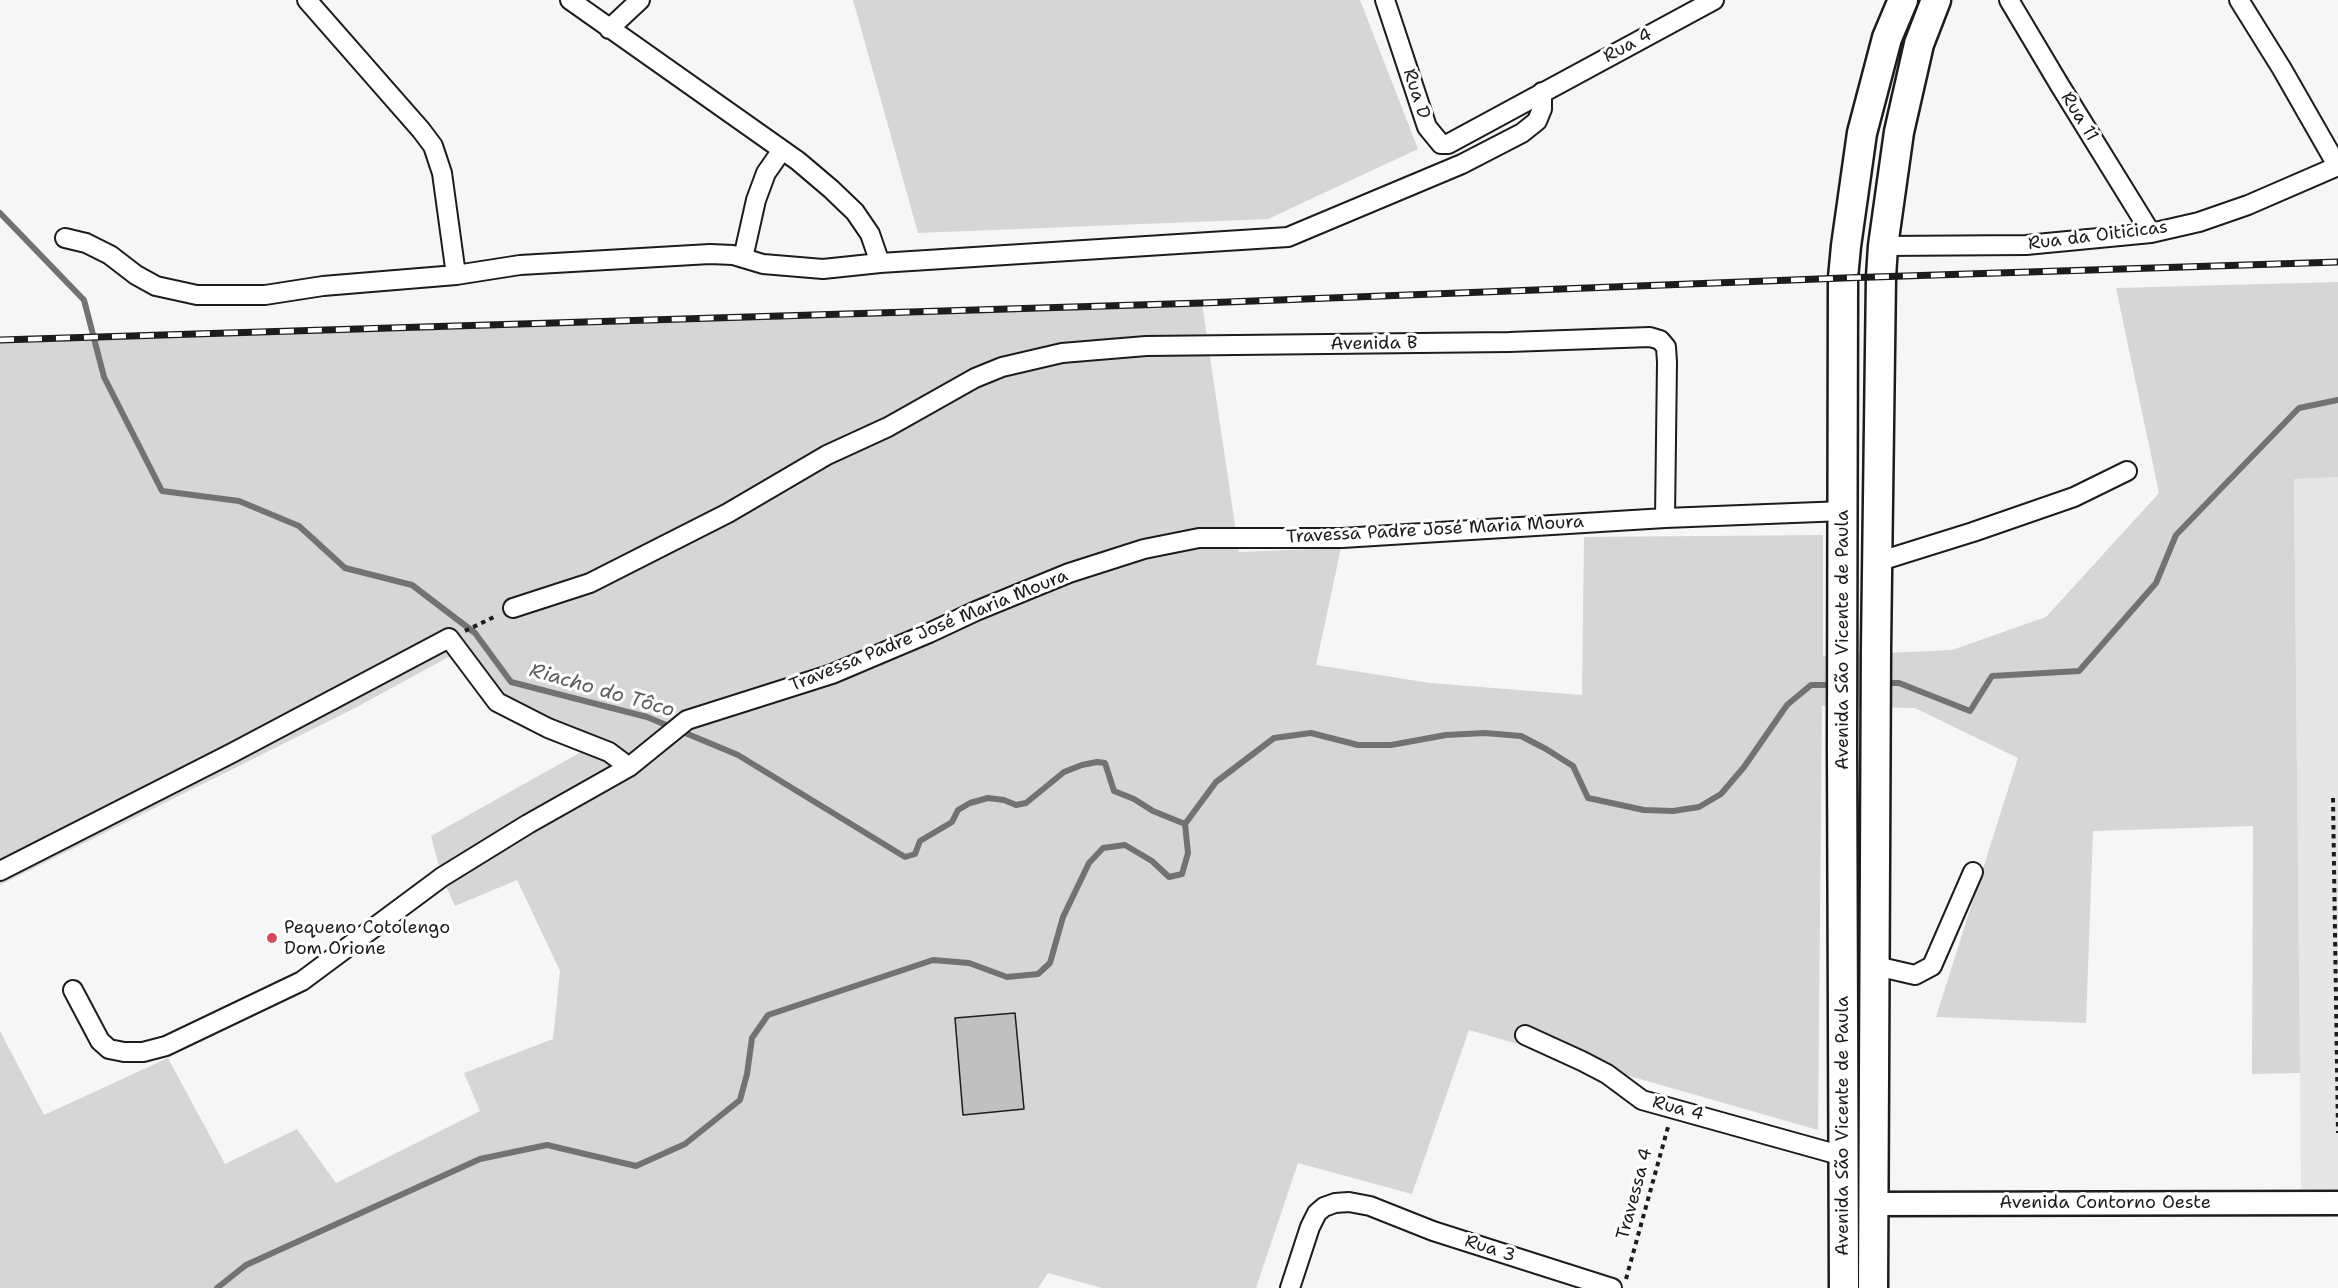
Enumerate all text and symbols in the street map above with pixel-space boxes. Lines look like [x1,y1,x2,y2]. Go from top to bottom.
street label: Rua 4 [1600,24,1656,68]
street label: Rua D [1398,66,1434,122]
street label: Rua 11 [2056,88,2102,146]
street label: Rua da Oiticicas [2027,217,2169,255]
street label: Avenida B [1330,332,1418,356]
street label: Avenida São Vicente de Paula [1832,510,1854,770]
street label: Travessa Padre José Maria Moura [1286,511,1584,549]
street label: Travessa Padre José Maria Moura [787,565,1071,697]
water label: Riacho do Tôco [527,659,677,723]
place label: Pequeno Cotolengo Dom Orione [284,917,450,960]
marker: Pequeno Cotolengo Dom Orione [265,931,279,945]
street label: Avenida São Vicente de Paula [1832,996,1854,1256]
street label: Rua 4 [1650,1092,1706,1126]
street label: Travessa 4 [1612,1146,1658,1242]
street label: Avenida Contorno Oeste [1999,1192,2211,1214]
street label: Rua 3 [1462,1231,1518,1267]

